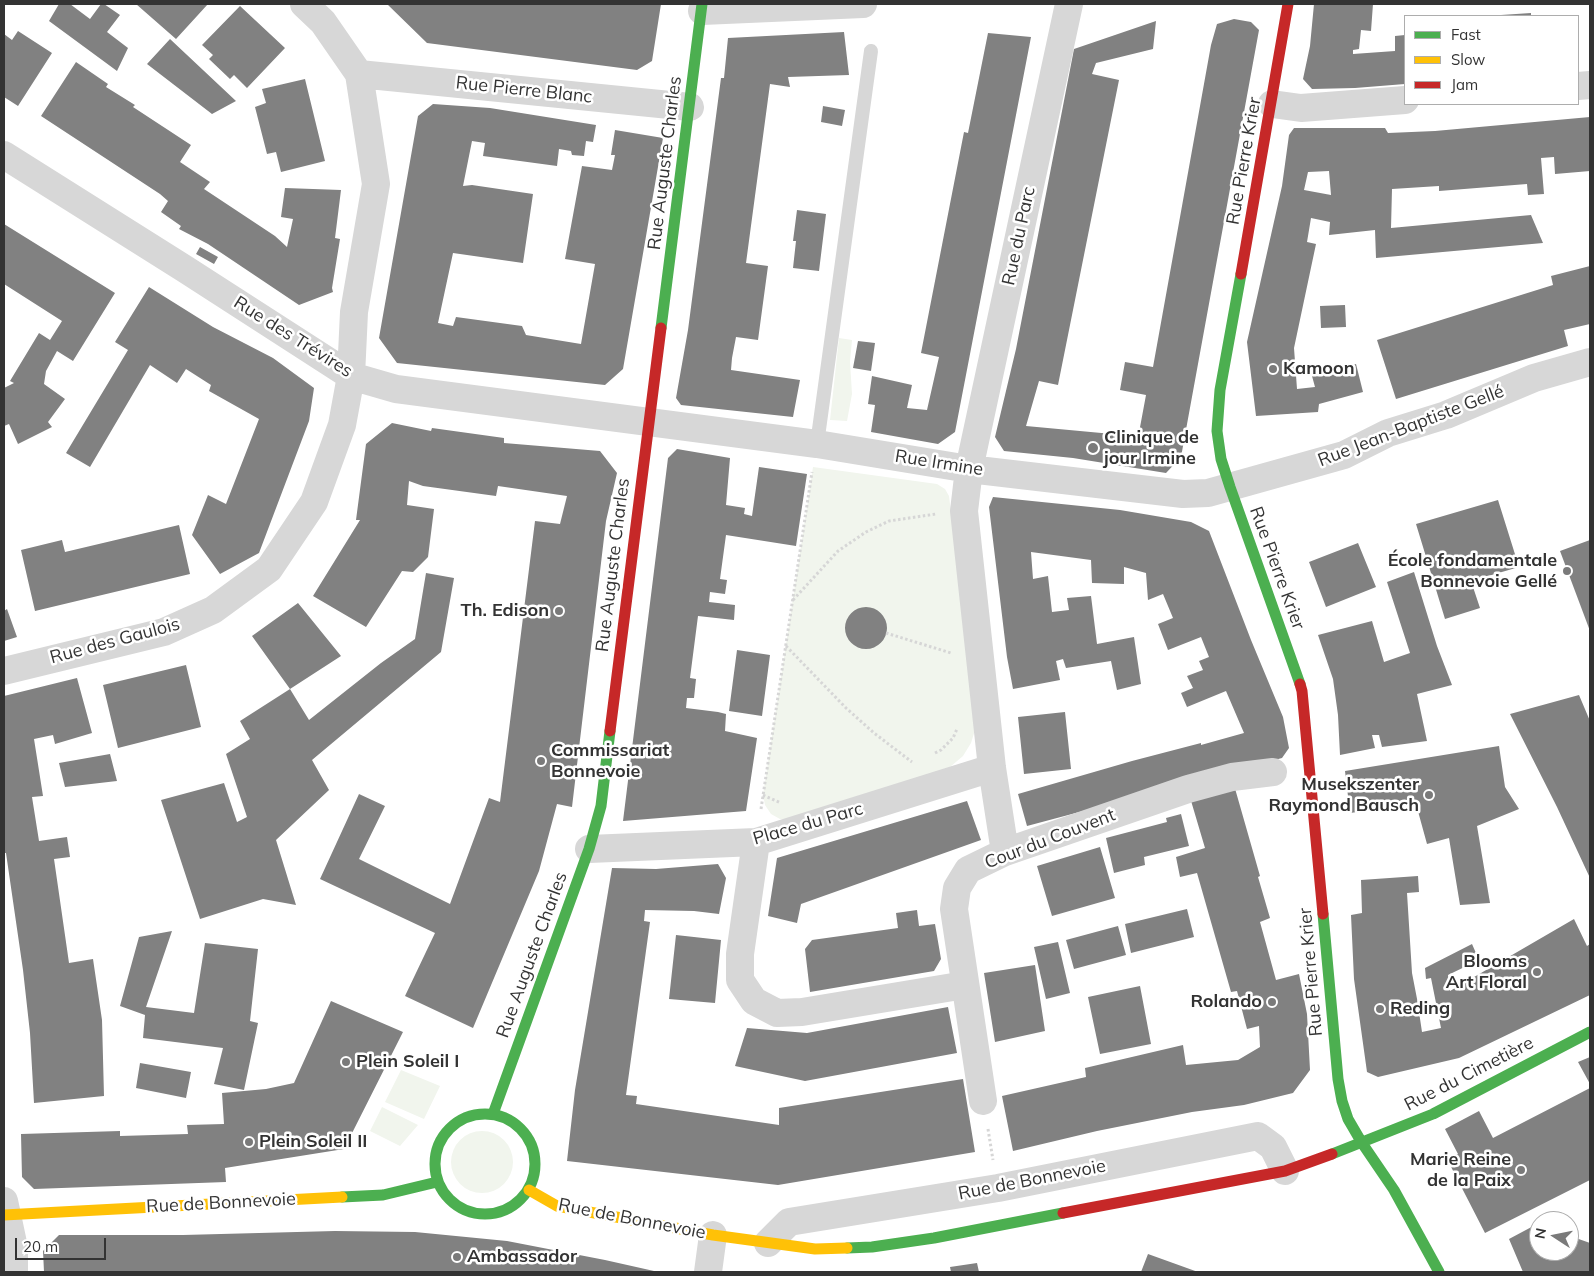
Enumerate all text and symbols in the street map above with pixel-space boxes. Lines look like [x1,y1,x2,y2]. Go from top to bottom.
legend [1404,15,1579,105]
text: Fast [1451,25,1481,44]
text: Slow [1451,50,1485,69]
street label: Rue Pierre Blanc [455,72,593,108]
street label: Rue Auguste Charles [644,75,686,251]
text: Jam [1451,75,1478,94]
street label: Rue Pierre Krier [1222,96,1266,226]
street label: Rue du Parc [998,185,1040,287]
street label: Rue des Trévires [230,292,356,382]
place label: Kamoon [1283,358,1354,380]
marker: Kamoon [1267,363,1279,375]
street label: Rue Jean-Baptiste Gellé [1315,381,1507,471]
place label: Clinique de jour Irmine [1104,427,1199,469]
marker: Clinique de jour Irmine [1086,441,1100,455]
street label: Rue Irmine [893,445,985,481]
street label: Rue Auguste Charles [592,477,634,653]
street label: Rue Pierre Krier [1245,504,1309,632]
place label: École fondamentale Bonnevoie Gellé [1388,550,1557,592]
marker: École fondamentale Bonnevoie Gellé [1561,565,1573,577]
place label: Th. Edison [461,600,549,622]
marker: Th. Edison [553,605,565,617]
street label: Rue des Gaulois [48,613,182,669]
place label: Commissariat Bonnevoie [551,740,669,782]
marker: Commissariat Bonnevoie [535,755,547,767]
place label: Musekszenter Raymond Bausch [1269,774,1419,816]
marker: Musekszenter Raymond Bausch [1423,789,1435,801]
street label: Place du Parc [751,798,865,850]
street label: Cour du Couvent [982,804,1118,874]
street label: Rue Auguste Charles [492,869,572,1041]
street label: Rue Pierre Krier [1295,907,1327,1037]
place label: Blooms Art Floral [1446,951,1527,994]
marker: Blooms Art Floral [1531,966,1543,978]
place label: Rolando [1190,991,1262,1013]
marker: Rolando [1266,996,1278,1008]
place label: Reding [1390,998,1450,1020]
marker: Reding [1374,1003,1386,1015]
street label: Rue du Cimetière [1401,1032,1537,1116]
place label: Plein Soleil I [356,1051,459,1073]
marker: Plein Soleil I [340,1056,352,1068]
place label: Plein Soleil II [259,1131,367,1153]
marker: Plein Soleil II [243,1136,255,1148]
place label: Marie Reine de la Paix [1410,1149,1511,1192]
street label: Rue de Bonnevoie [956,1155,1108,1205]
marker: Marie Reine de la Paix [1515,1164,1527,1176]
street label: Rue de Bonnevoie [146,1188,296,1218]
street label: Rue de Bonnevoie [556,1194,708,1244]
north arrow [1529,1211,1579,1261]
text: N [1530,1226,1550,1240]
scale bar [18,1228,109,1260]
text: 20 m [23,1237,58,1256]
place label: Ambassador [467,1246,577,1268]
marker: Ambassador [451,1251,463,1263]

